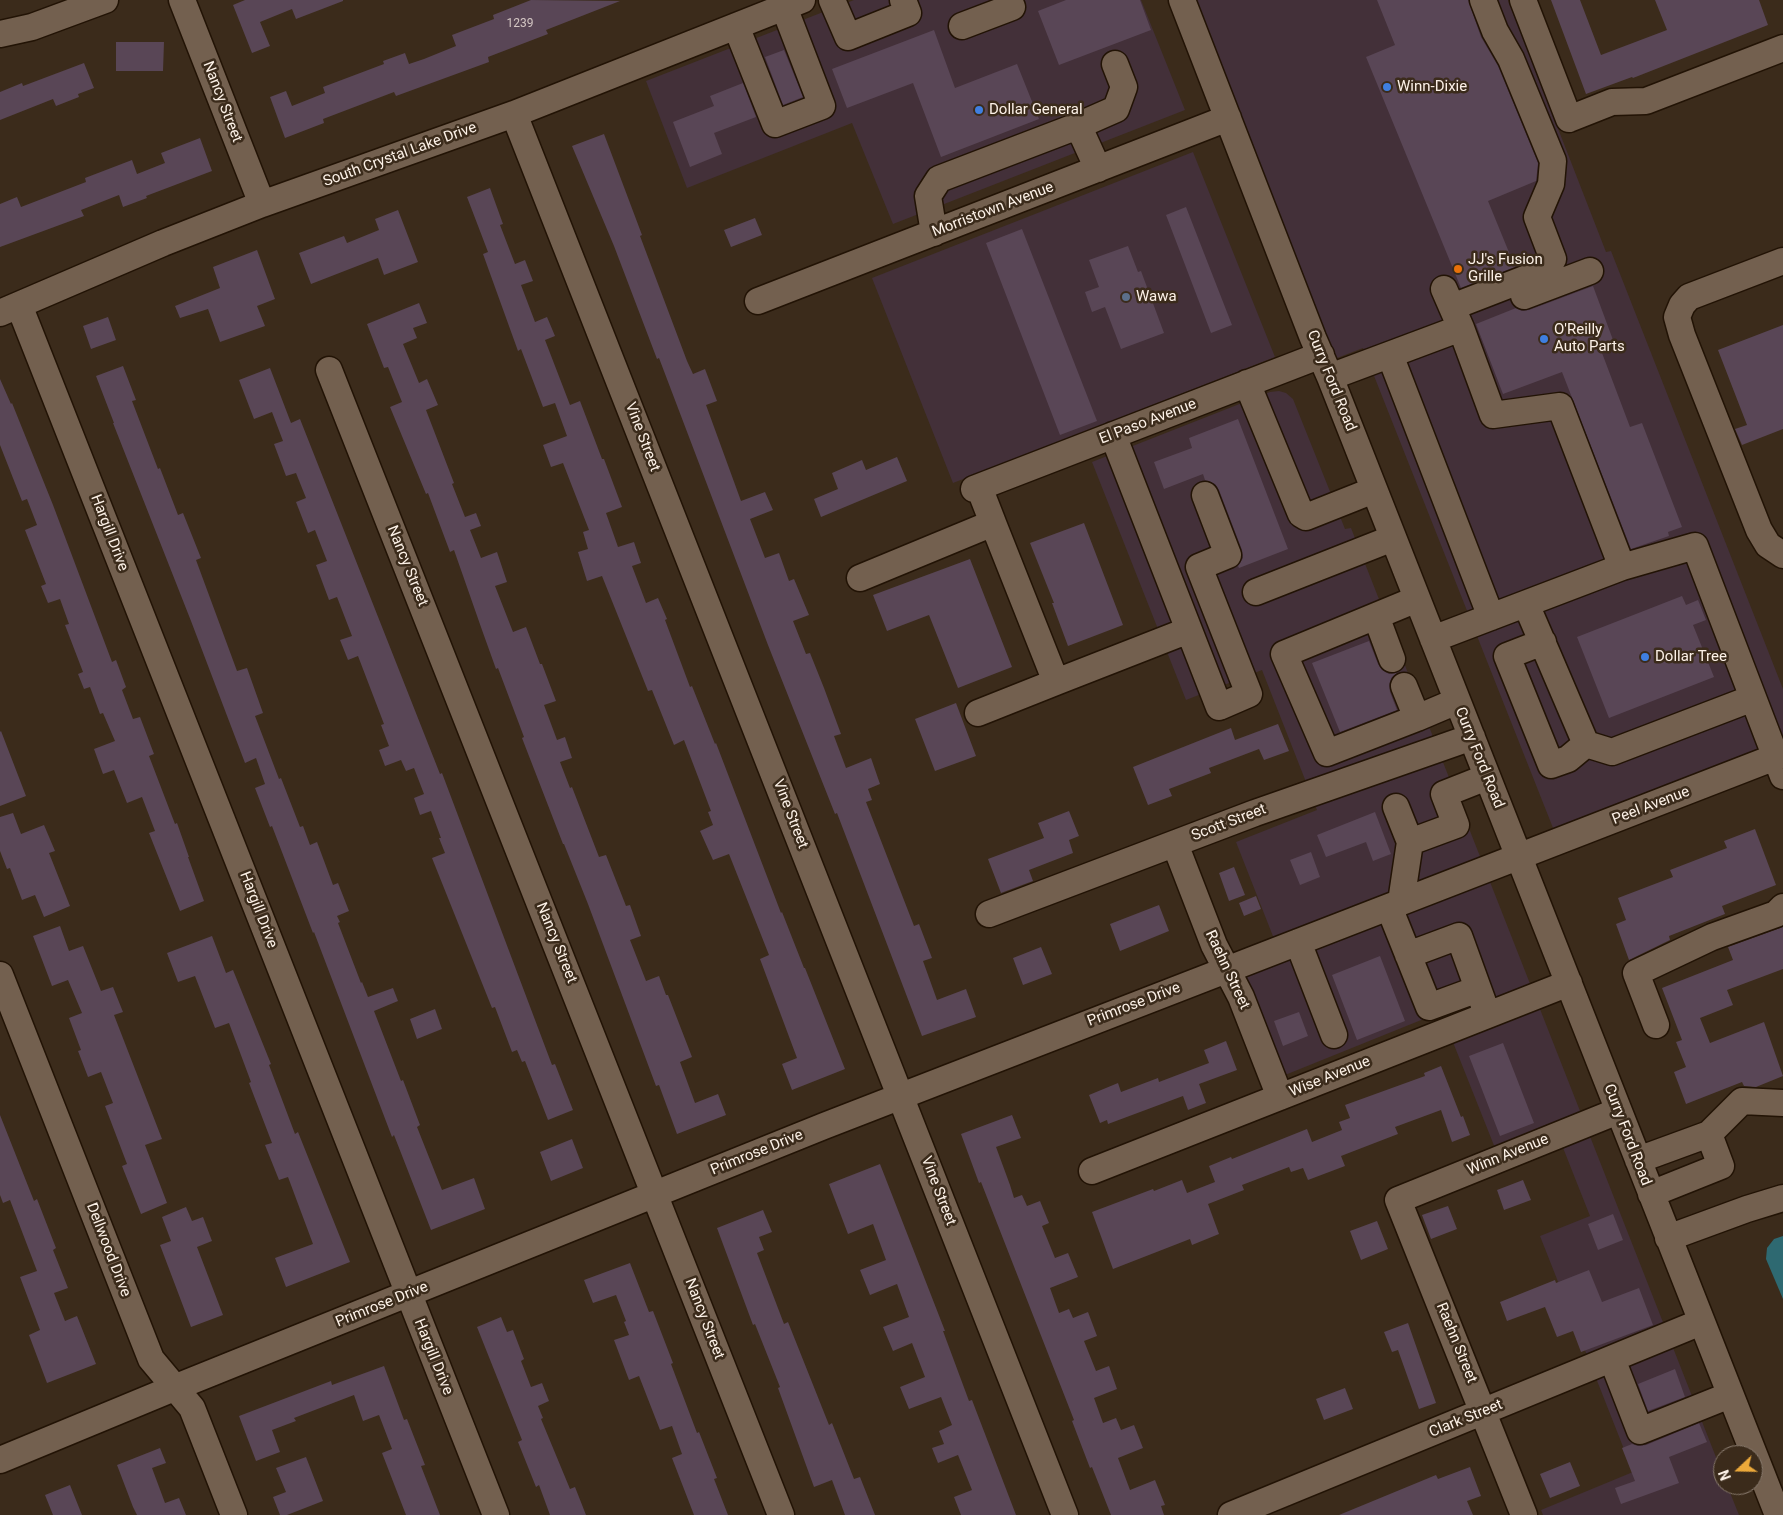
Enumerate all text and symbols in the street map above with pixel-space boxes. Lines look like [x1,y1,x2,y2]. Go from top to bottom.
house number: 1239 [507,17,533,31]
street label: Nancy Street [198,59,246,145]
place label: Winn-Dixie [1397,78,1467,96]
marker: Winn-Dixie [1381,81,1393,93]
place label: Dollar General [989,101,1083,119]
marker: Dollar General [973,104,985,116]
street label: South Crystal Lake Drive [321,119,479,191]
street label: Morristown Avenue [930,179,1056,241]
place label: JJ's Fusion Grille [1468,251,1543,286]
marker: JJ's Fusion Grille [1452,263,1464,275]
place label: Wawa [1136,288,1177,306]
marker: Wawa [1120,291,1132,303]
place label: O'Reilly Auto Parts [1554,321,1625,356]
street label: Curry Ford Road [1303,328,1359,434]
marker: O'Reilly Auto Parts [1538,333,1550,345]
street label: El Paso Avenue [1097,395,1199,449]
street label: Vine Street [621,400,663,474]
street label: Hargill Drive [86,492,132,574]
street label: Nancy Street [383,523,431,609]
place label: Dollar Tree [1655,648,1727,666]
marker: Dollar Tree [1639,651,1651,663]
street label: Curry Ford Road [1451,705,1507,811]
street label: Vine Street [769,777,811,851]
street label: Peel Avenue [1610,783,1692,829]
street label: Scott Street [1189,801,1269,845]
street label: Hargill Drive [235,869,281,951]
street label: Nancy Street [532,900,580,986]
street label: Raehn Street [1201,928,1253,1012]
street label: Primrose Drive [1085,979,1183,1031]
street label: Wise Avenue [1287,1053,1373,1101]
street label: Curry Ford Road [1599,1082,1655,1188]
street label: Primrose Drive [708,1126,806,1180]
street label: Winn Avenue [1465,1130,1551,1180]
street label: Vine Street [917,1154,959,1228]
street label: Dellwood Drive [82,1200,134,1300]
street label: Nancy Street [680,1276,728,1362]
street label: Primrose Drive [333,1278,431,1332]
street label: Raehn Street [1432,1300,1480,1386]
street label: Hargill Drive [410,1316,456,1398]
street label: Clark Street [1427,1396,1505,1442]
north arrow [1713,1445,1763,1495]
text: N [1716,1468,1734,1483]

